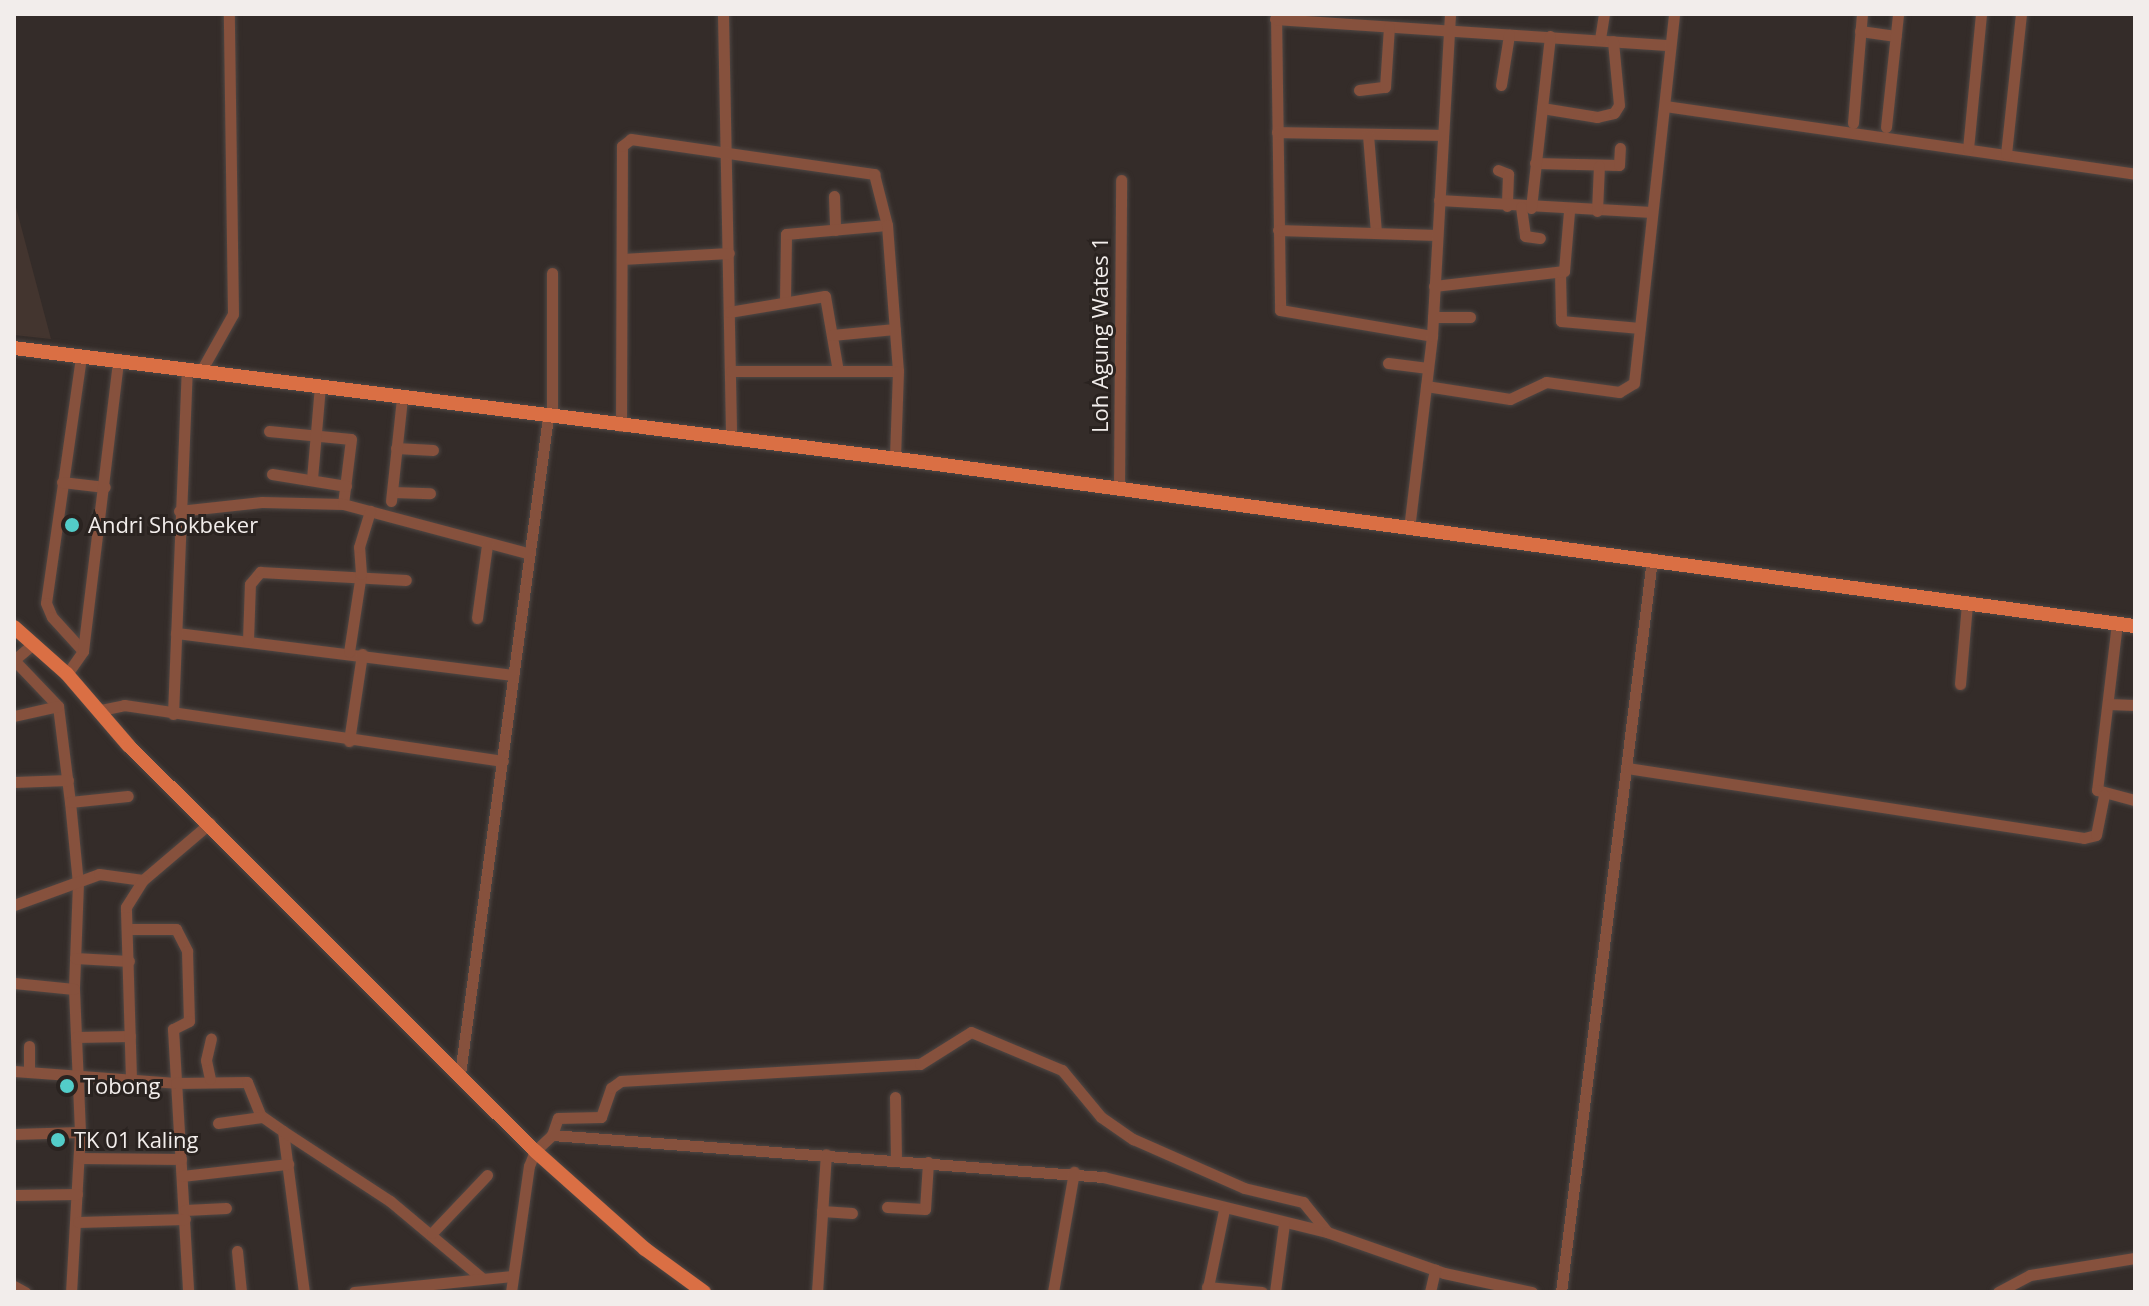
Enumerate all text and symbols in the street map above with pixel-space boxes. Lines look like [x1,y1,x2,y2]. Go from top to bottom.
street label: Loh Agung Wates 1 [1087,237,1113,433]
place label: Andri Shokbeker [88,512,258,538]
marker: Andri Shokbeker [63,516,81,534]
place label: Tobong [83,1073,160,1099]
marker: Tobong [58,1077,76,1095]
place label: TK 01 Kaling [74,1127,198,1153]
marker: TK 01 Kaling [49,1131,67,1149]

